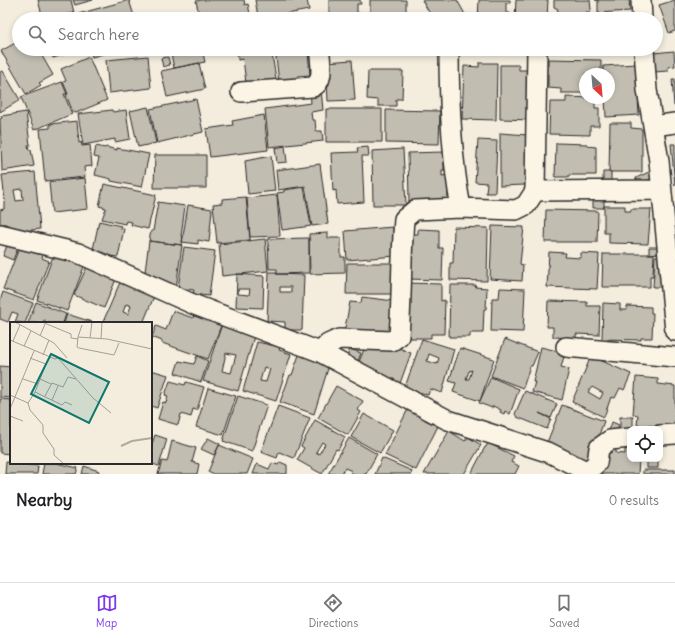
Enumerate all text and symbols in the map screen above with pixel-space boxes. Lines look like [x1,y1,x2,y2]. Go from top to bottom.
search box [12,12,663,56]
icon: search [26,23,48,45]
text: Search here [58,25,139,44]
north arrow [579,68,615,104]
inset map [10,322,152,464]
map controls [627,426,663,462]
button: locate [627,426,663,462]
text: Nearby [16,489,72,511]
text: 0 results [609,492,659,509]
tab: Map [96,592,118,630]
tab: Directions [309,592,358,630]
tab: Saved [549,592,579,630]

